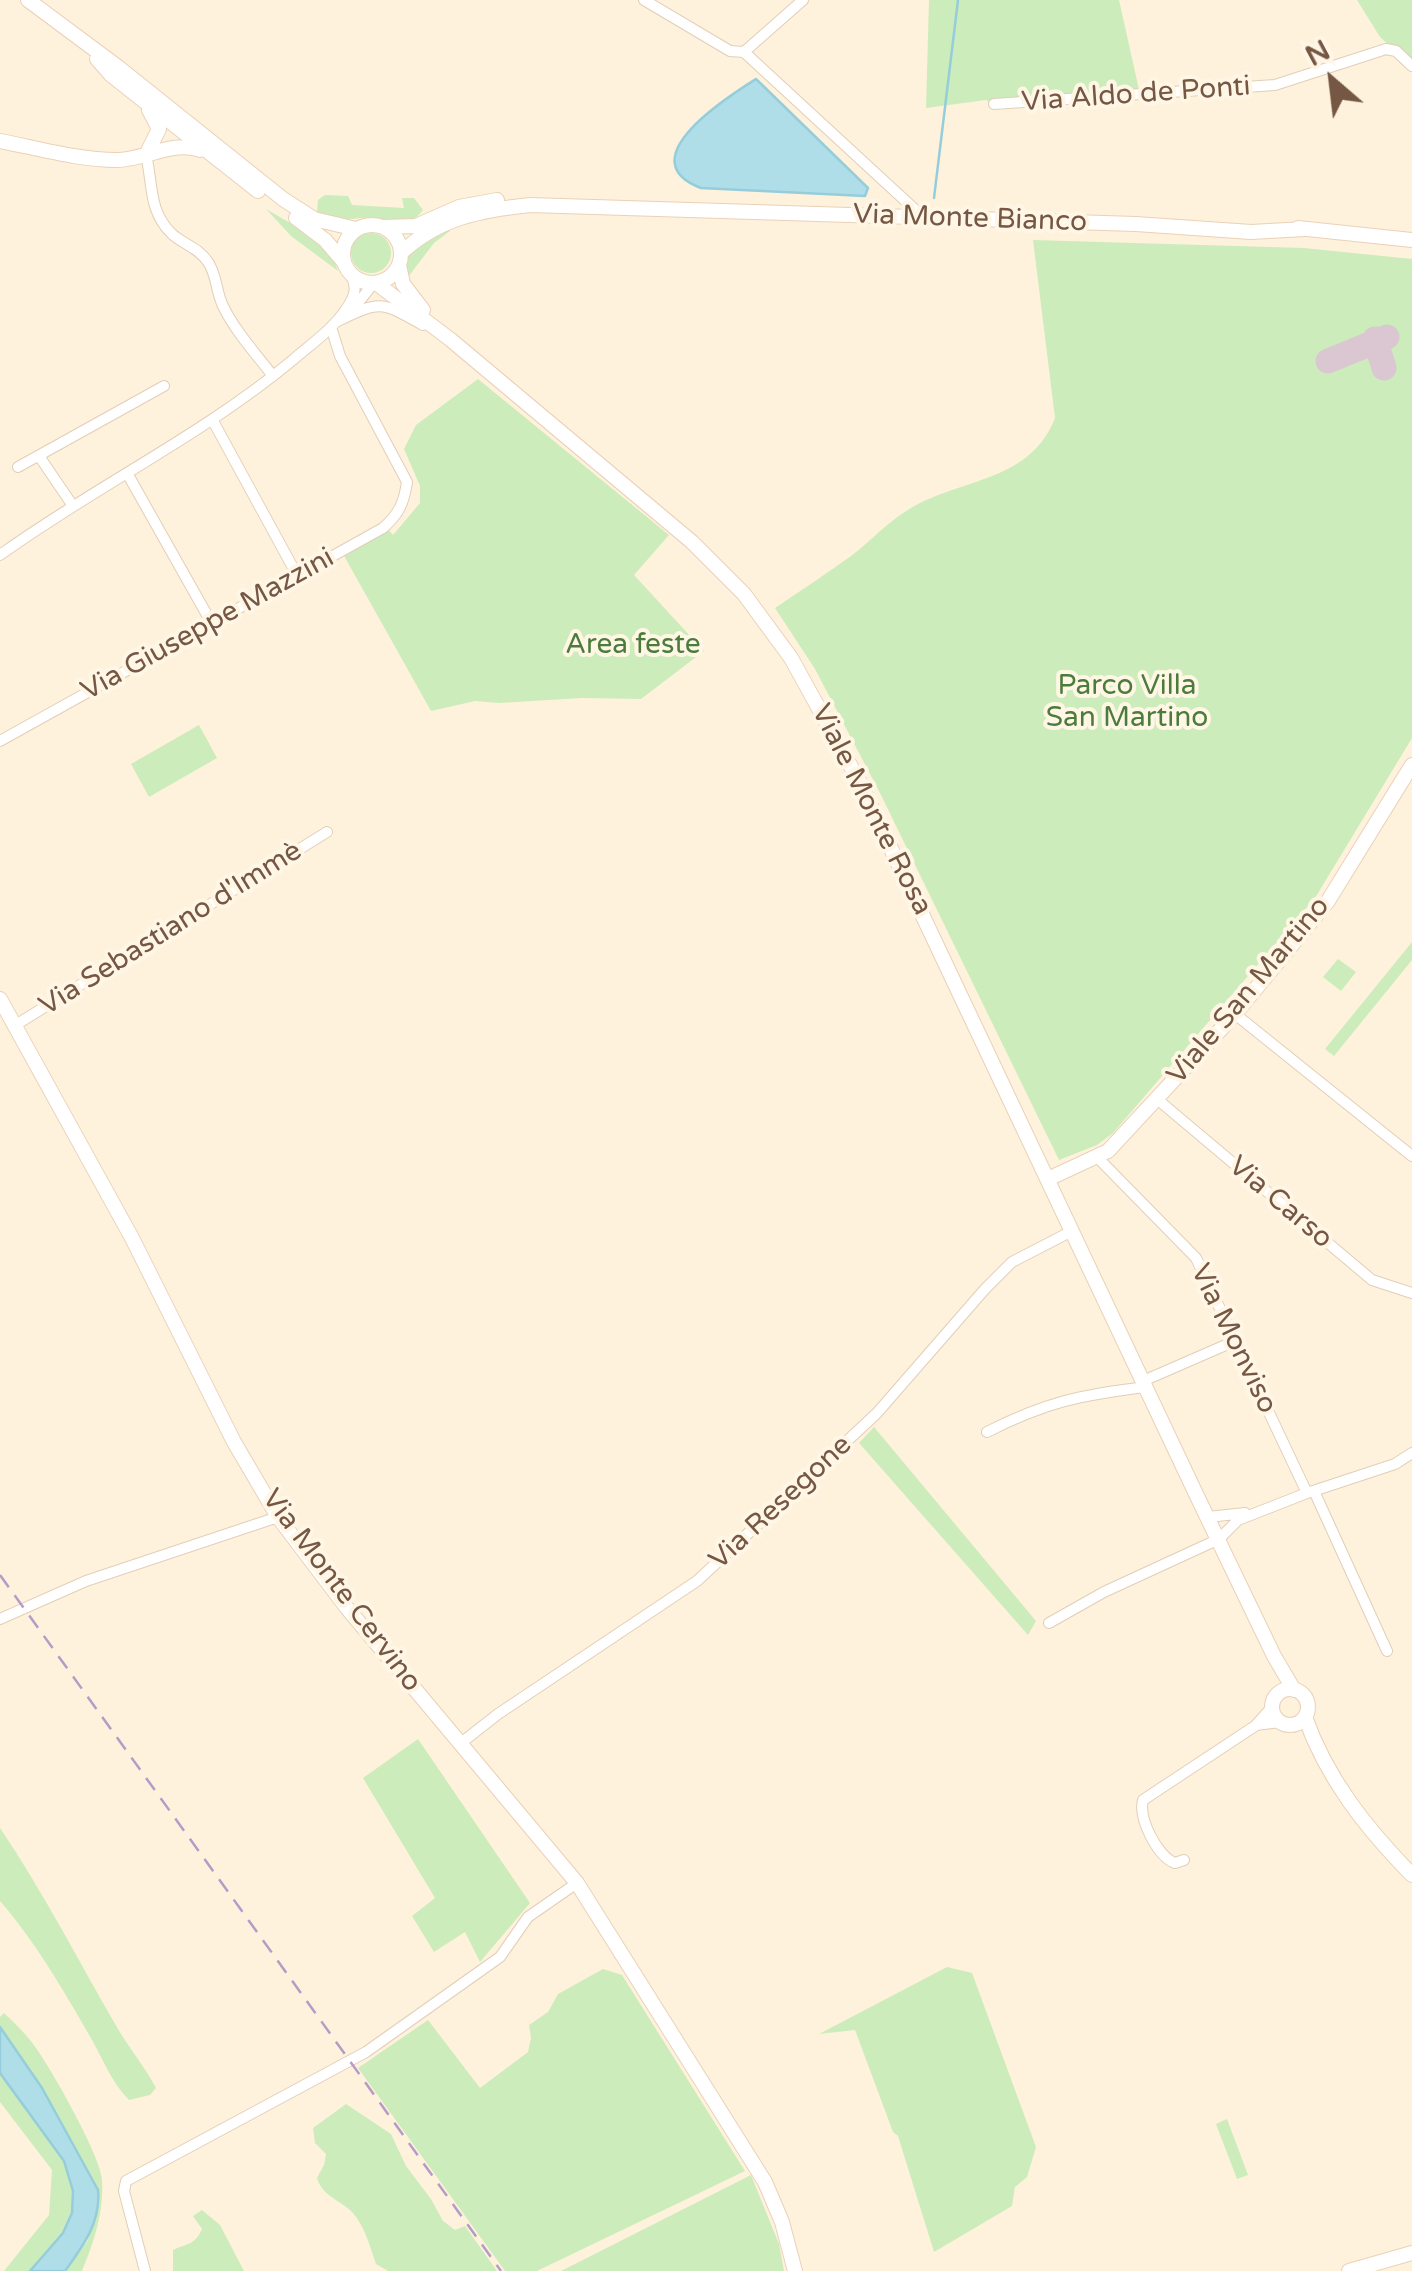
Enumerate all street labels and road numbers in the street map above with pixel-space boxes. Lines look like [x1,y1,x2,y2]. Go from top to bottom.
street label: Via Aldo de Ponti [1020,70,1252,120]
street label: Via Monte Bianco [853,198,1087,240]
street label: Via Giuseppe Mazzini [76,542,340,708]
street label: Viale Monte Rosa [803,699,939,921]
street label: Via Sebastiano d'Immè [34,835,308,1023]
street label: Viale San Martino [1161,890,1337,1092]
street label: Via Carso [1221,1150,1339,1256]
street label: Via Monviso [1182,1259,1284,1419]
street label: Via Resegone [703,1429,859,1577]
street label: Via Monte Cervino [254,1483,428,1699]

